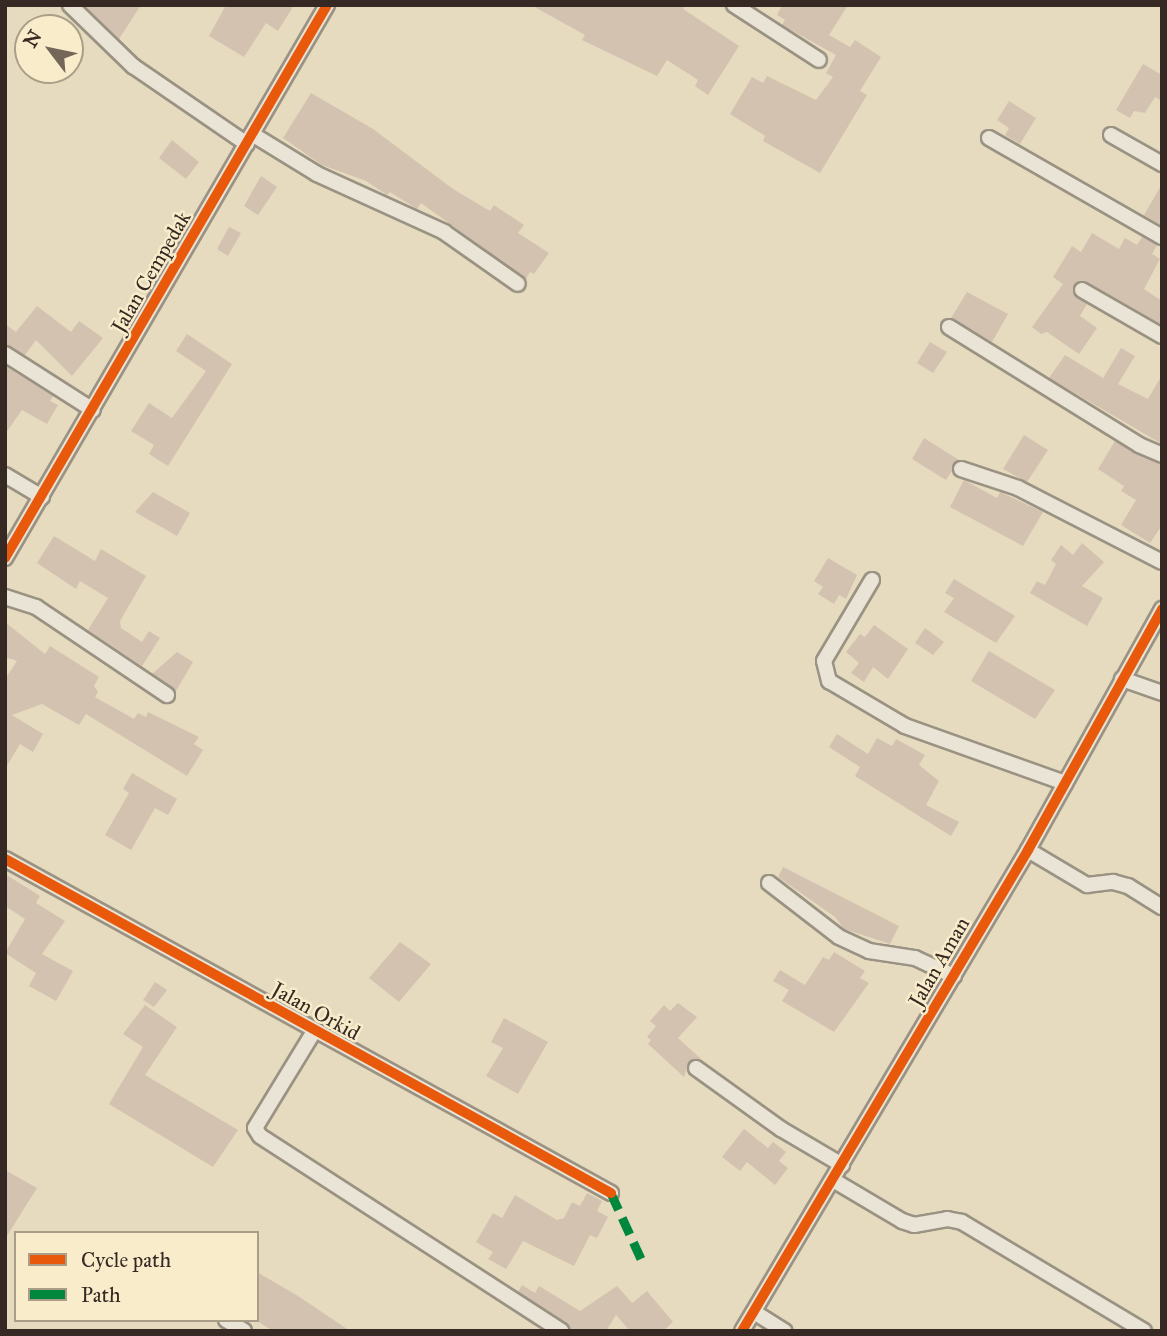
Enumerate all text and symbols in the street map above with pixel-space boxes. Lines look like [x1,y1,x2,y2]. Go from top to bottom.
north arrow [14,14,84,84]
text: N [18,26,46,52]
street label: Jalan Cempedak [106,207,196,337]
street label: Jalan Aman [903,913,975,1011]
street label: Jalan Orkid [267,976,365,1046]
legend [14,1231,259,1322]
text: Cycle path [81,1247,171,1273]
text: Path [81,1282,121,1308]

